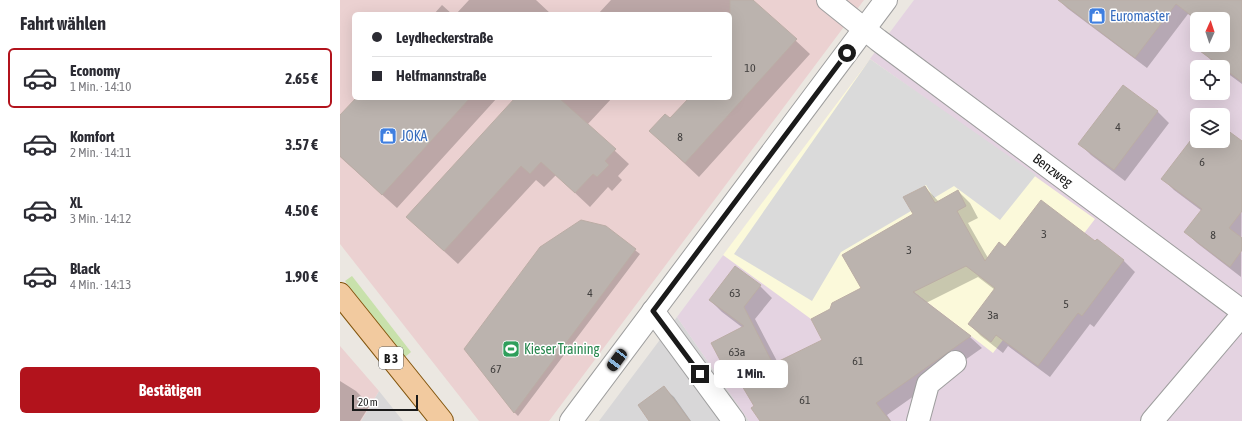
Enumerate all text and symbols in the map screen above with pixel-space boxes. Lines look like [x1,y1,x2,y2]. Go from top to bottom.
shop icon: Euromaster [1087,6,1107,26]
place label: Euromaster [1110,8,1170,24]
north arrow [1190,12,1230,52]
map controls [1190,12,1230,148]
text: Fahrt wählen [20,13,106,34]
text: Leydheckerstraße [396,29,493,46]
route start [838,44,856,62]
icon: car [22,60,58,96]
button: locate [1190,60,1230,100]
house number: 10 [744,61,756,75]
text: Economy [70,62,120,79]
text: Helfmannstraße [396,67,487,84]
text: 2.65 € [285,70,318,87]
text: 1 Min. · 14:10 [70,79,131,94]
button: layers [1190,108,1230,148]
house number: 4 [1115,120,1121,134]
icon: car [22,126,58,162]
shop icon: JOKA [378,126,398,146]
text: Komfort [70,128,115,145]
place label: JOKA [401,128,428,144]
house number: 8 [677,130,683,144]
text: 3.57 € [285,136,318,153]
text: 2 Min. · 14:11 [70,145,131,160]
street label: Benzweg [1030,150,1076,190]
house number: 6 [1199,155,1205,169]
icon: car [22,192,58,228]
text: XL [70,194,83,211]
text: 4.50 € [285,202,318,219]
text: 3 Min. · 14:12 [70,211,131,226]
house number: 3 [1041,227,1047,241]
house number: 8 [1210,228,1216,242]
house number: 3 [906,243,912,257]
icon: car [22,258,58,294]
text: Black [70,260,100,277]
text: 1.90 € [285,268,318,285]
text: 4 Min. · 14:13 [70,277,131,292]
house number: 4 [587,286,593,300]
house number: 63 [729,286,741,300]
house number: 5 [1063,297,1069,311]
house number: 3a [987,308,999,322]
sports icon: Kieser Training [501,339,521,359]
place label: Kieser Training [524,341,600,357]
house number: 63a [729,345,745,359]
road number: B 3 [379,347,403,369]
car [605,347,629,373]
house number: 61 [852,354,864,368]
callout: 1 Min. [714,360,788,388]
house number: 67 [490,362,502,376]
route end [691,365,709,383]
text: 1 Min. [737,366,765,381]
button: Bestätigen [20,367,320,413]
scale bar [352,393,418,412]
house number: 61 [799,393,811,407]
text: 20 m [358,396,378,408]

